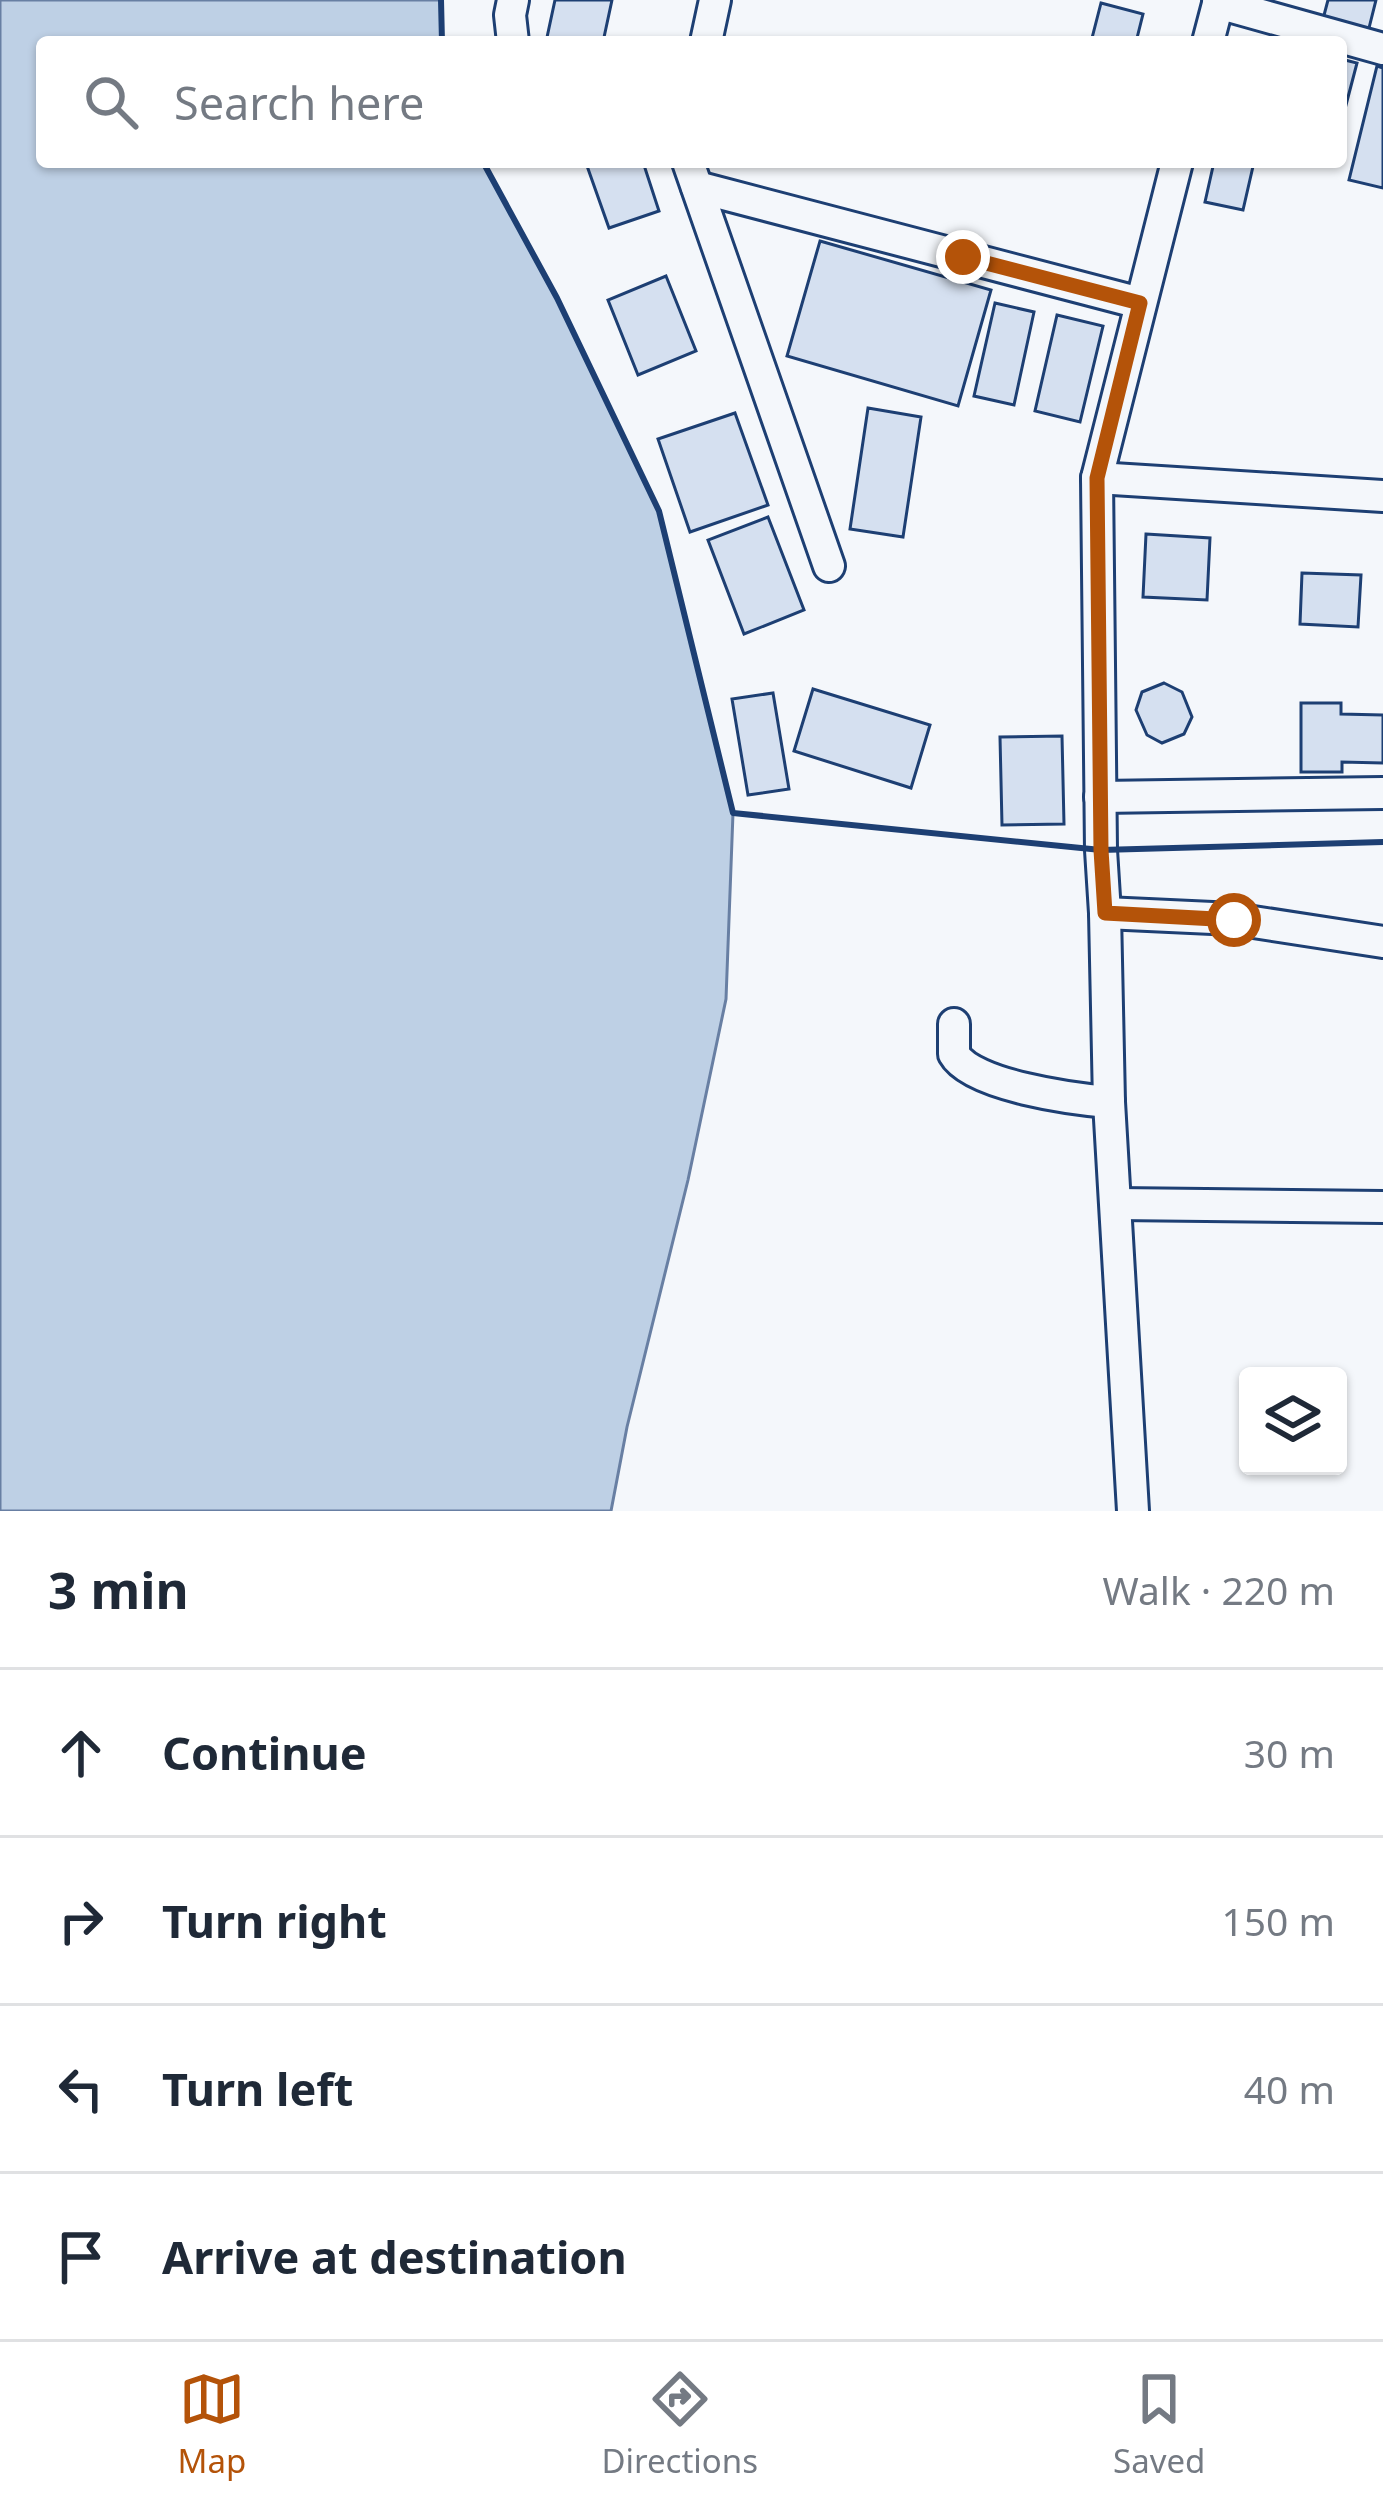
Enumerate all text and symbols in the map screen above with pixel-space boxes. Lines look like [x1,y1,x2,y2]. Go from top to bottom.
search box [36,36,1347,168]
icon: search [78,69,144,135]
text: Search here [174,72,424,133]
route end [936,230,990,284]
route start [1207,893,1261,947]
map controls [1239,1367,1347,1475]
button: layers [1239,1367,1347,1475]
text: 3 min [48,1554,189,1624]
text: Walk · 220 m [1102,1563,1335,1616]
icon: ahead [48,1720,114,1786]
text: Continue [162,1722,367,1783]
text: 30 m [1244,1726,1335,1779]
icon: right [48,1888,114,1954]
text: Turn right [162,1890,387,1951]
text: 150 m [1221,1894,1335,1947]
icon: left [48,2056,114,2122]
text: Turn left [162,2058,353,2119]
text: 40 m [1244,2062,1335,2115]
icon: arrive [48,2224,114,2290]
text: Arrive at destination [162,2226,627,2287]
tab: Map [178,2366,246,2483]
tab: Directions [601,2366,758,2483]
tab: Saved [1113,2366,1205,2483]

